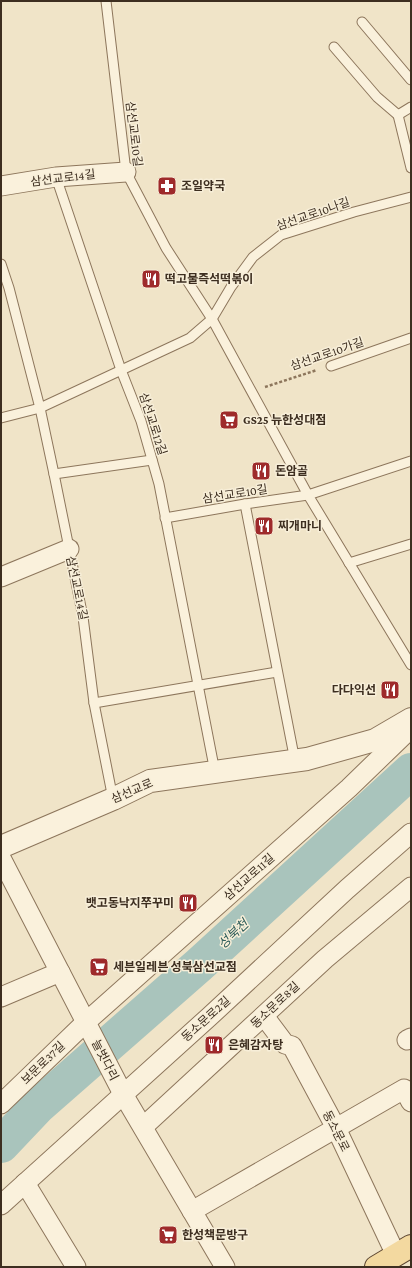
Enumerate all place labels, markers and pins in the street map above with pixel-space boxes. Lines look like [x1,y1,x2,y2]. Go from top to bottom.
pharmacy icon: 조일약국 [156,175,178,197]
place label: 조일약국 [181,179,225,193]
restaurant icon: 떡고물즉석떡볶이 [140,268,162,290]
place label: 떡고물즉석떡볶이 [165,272,253,286]
supermarket icon: GS25 뉴한성대점 [218,409,240,431]
place label: GS25 뉴한성대점 [243,413,326,427]
restaurant icon: 돈암골 [250,460,272,482]
place label: 돈암골 [275,464,308,478]
restaurant icon: 찌개마니 [253,515,275,537]
place label: 찌개마니 [278,519,322,533]
restaurant icon: 다다익선 [379,679,401,701]
place label: 다다익선 [332,683,376,697]
restaurant icon: 뱃고동낙지쭈꾸미 [177,892,199,914]
place label: 뱃고동낙지쭈꾸미 [86,896,174,910]
supermarket icon: 세븐일레븐 성북삼선교점 [88,956,110,978]
place label: 세븐일레븐 성북삼선교점 [113,960,237,974]
restaurant icon: 은혜감자탕 [203,1034,225,1056]
place label: 은혜감자탕 [228,1038,283,1052]
supermarket icon: 한성책문방구 [157,1224,179,1246]
place label: 한성책문방구 [182,1228,248,1242]

